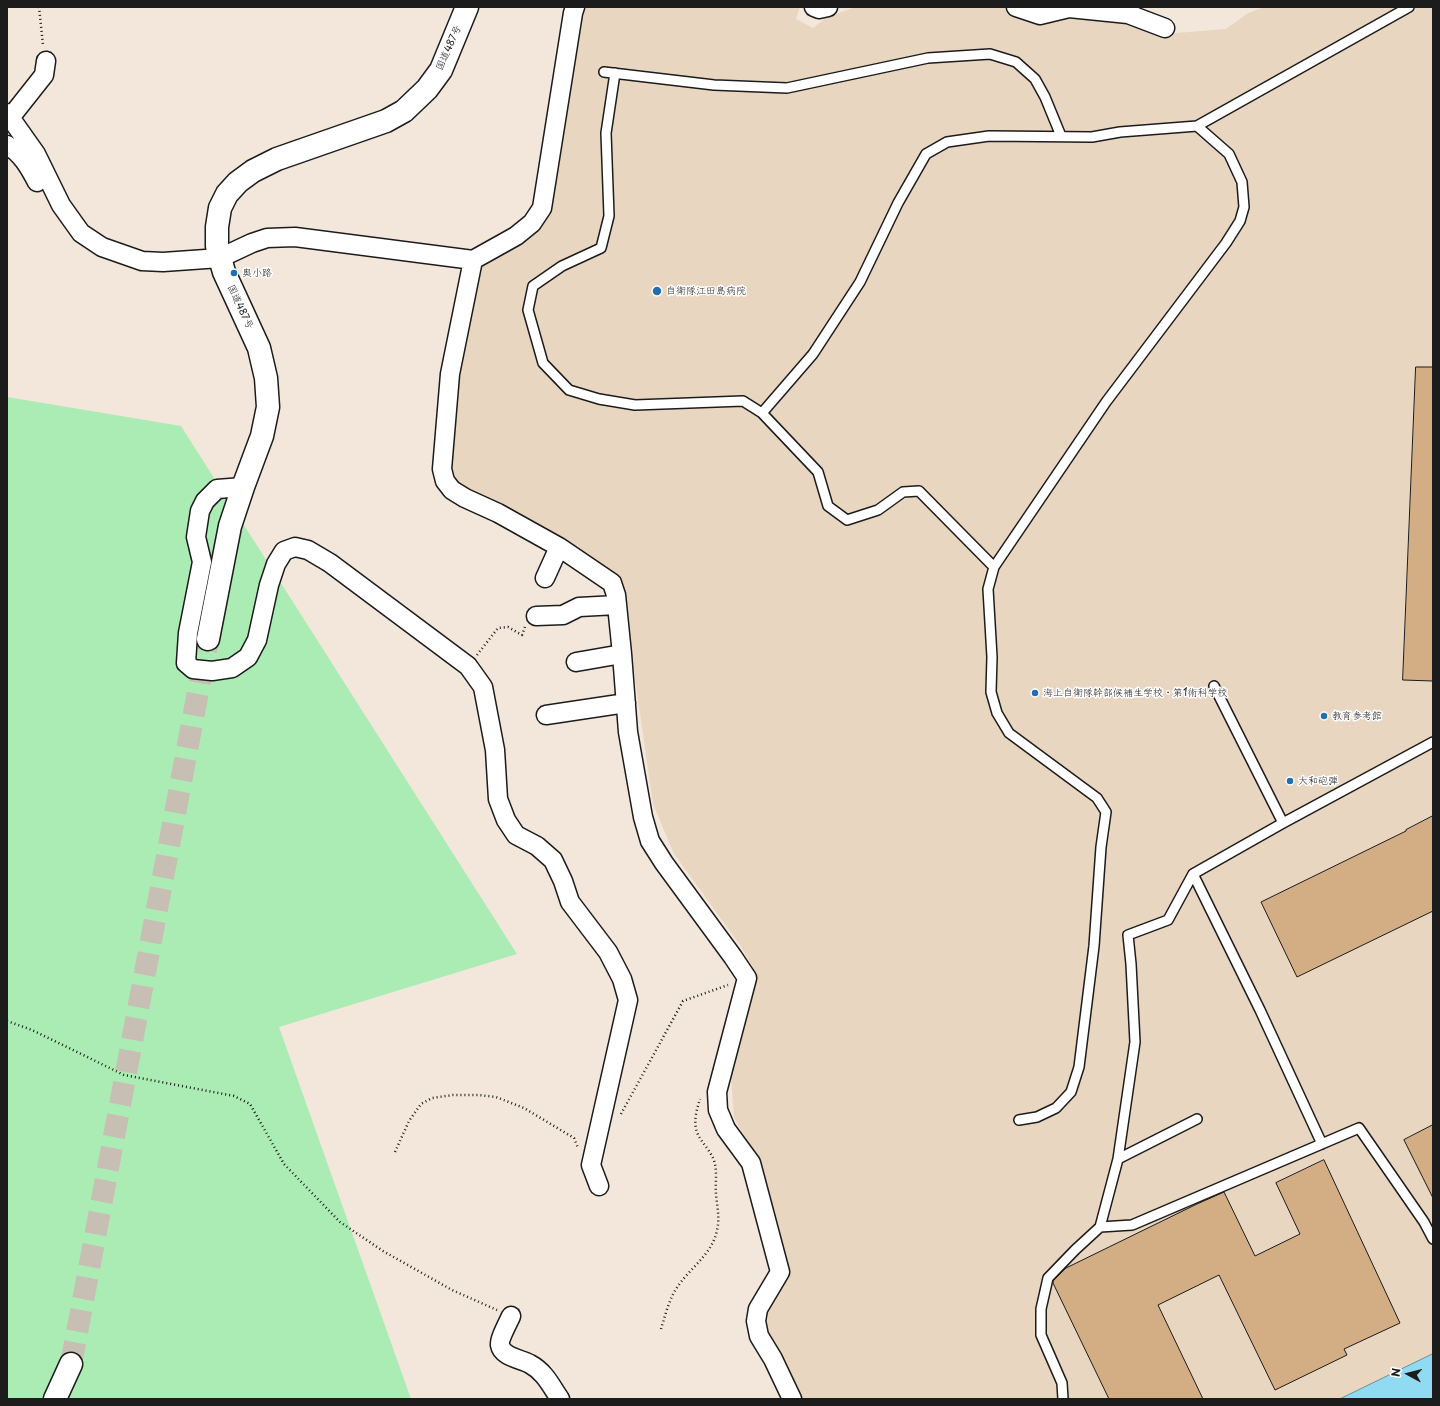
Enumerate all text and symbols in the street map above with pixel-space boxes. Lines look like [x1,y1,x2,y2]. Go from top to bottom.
street label: 国道487号 [434,24,464,72]
place label: 奥小路 [242,267,272,279]
marker: 奥小路 [229,268,239,278]
street label: 国道487号 [224,283,256,331]
marker: 自衛隊江田島病院 [651,285,663,297]
place label: 自衛隊江田島病院 [666,285,746,297]
place label: 海上自衛隊幹部候補生学校・第1術科学校 [1043,687,1227,699]
marker: 海上自衛隊幹部候補生学校・第1術科学校 [1030,688,1040,698]
place label: 教育参考館 [1332,710,1382,722]
marker: 教育参考館 [1319,711,1329,721]
place label: 大和砲弾 [1298,775,1338,787]
marker: 大和砲弾 [1285,776,1295,786]
north arrow [1388,1354,1428,1394]
text: N [1387,1367,1405,1378]

